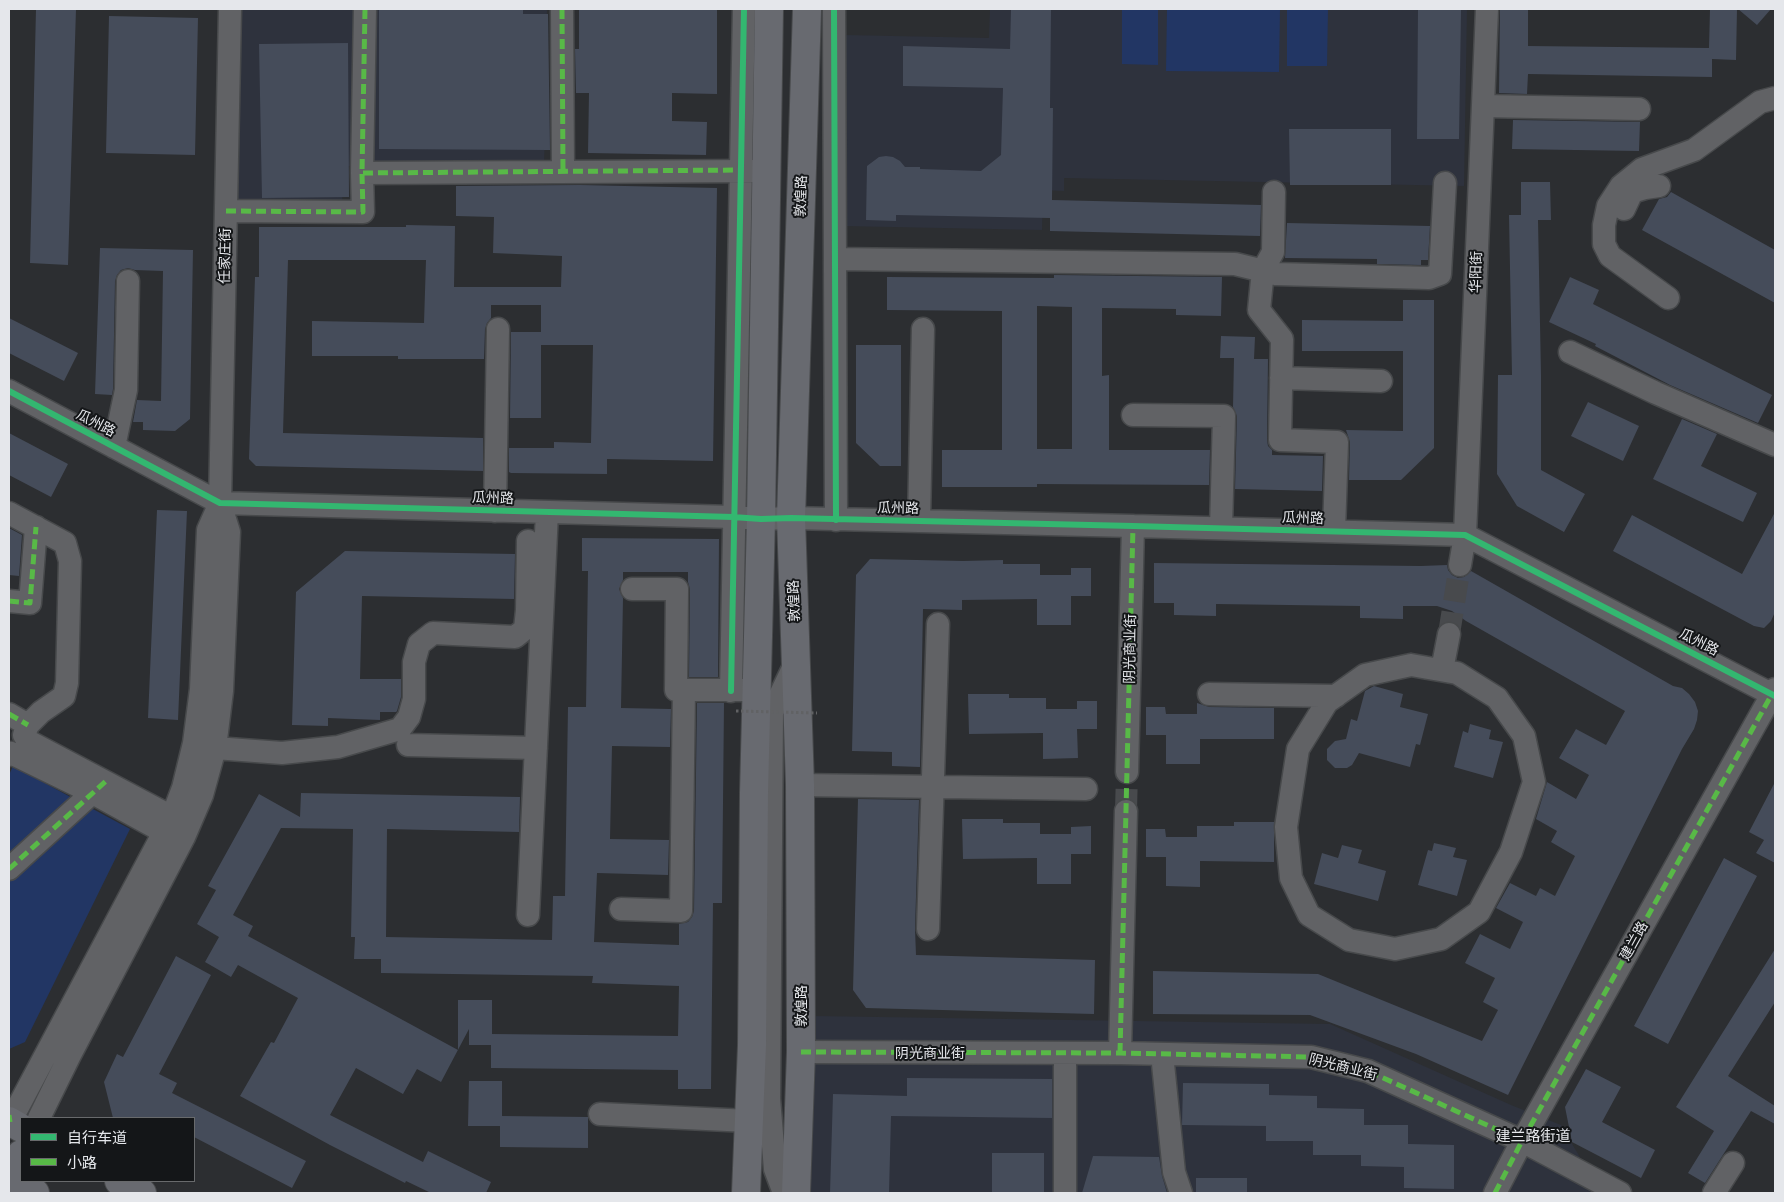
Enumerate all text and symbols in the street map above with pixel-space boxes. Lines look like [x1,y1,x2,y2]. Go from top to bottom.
street label: 敦煌路 [792,175,810,217]
street label: 任家庄街 [216,228,234,284]
street label: 华阳街 [1467,251,1485,293]
street label: 瓜州路 [74,406,118,440]
street label: 瓜州路 [472,489,514,507]
street label: 瓜州路 [877,499,919,517]
street label: 瓜州路 [1282,509,1324,527]
street label: 敦煌路 [785,580,803,622]
street label: 阴光商业街 [1121,614,1139,684]
street label: 瓜州路 [1676,625,1722,659]
street label: 建兰路 [1616,919,1652,963]
street label: 敦煌路 [793,985,809,1027]
street label: 阴光商业街 [895,1045,965,1061]
street label: 阴光商业街 [1307,1050,1379,1084]
legend [20,1117,195,1182]
district label: 建兰路街道 [1496,1127,1570,1145]
text: 自行车道 [67,1128,127,1146]
text: 小路 [67,1153,97,1171]

